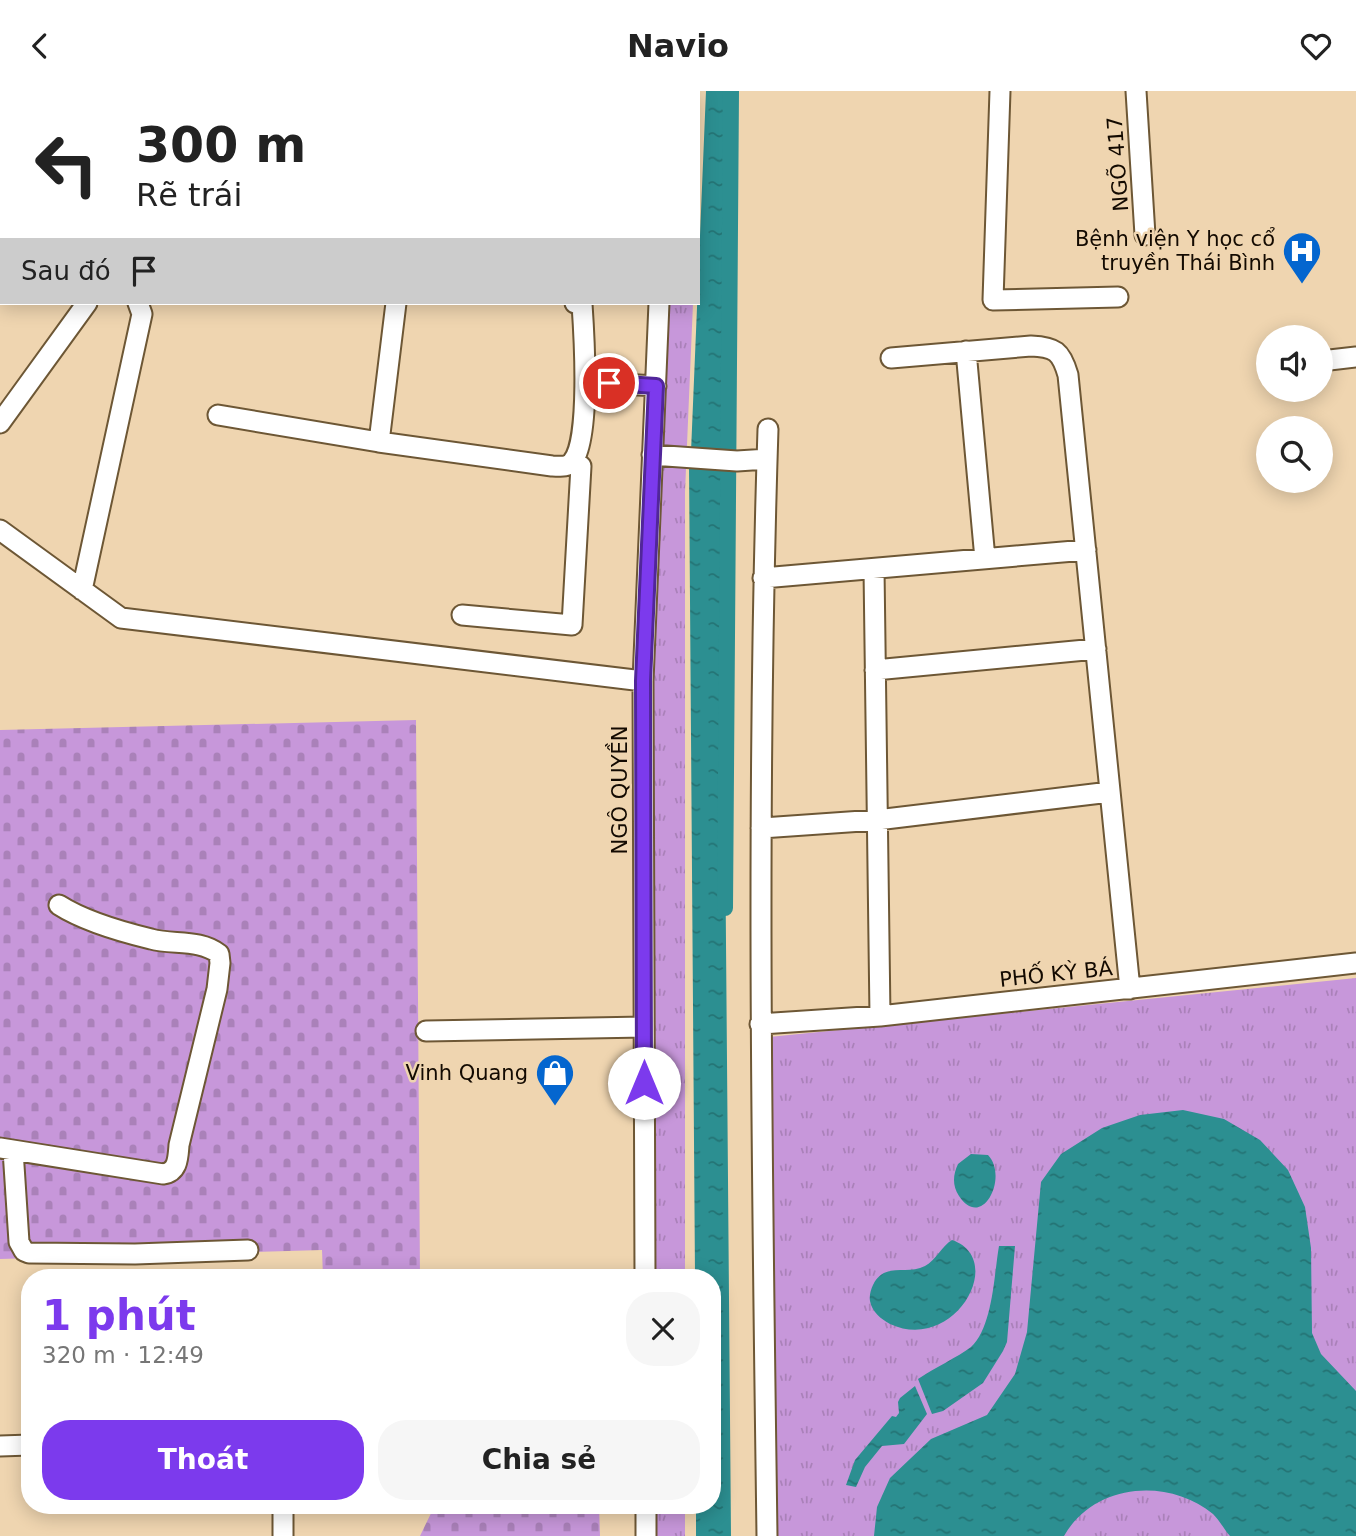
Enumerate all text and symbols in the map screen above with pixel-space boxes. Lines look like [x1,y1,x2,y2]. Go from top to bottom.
icon: back [21,27,59,65]
text: Navio [627,27,729,65]
icon: heart [1297,27,1335,65]
street label: NGÕ 417 [1101,116,1133,213]
text: 300 m [136,117,306,174]
icon: left [21,119,112,210]
text: Rẽ trái [136,176,242,214]
place label: Bệnh viện Y học cổ truyền Thái Bình [1075,227,1275,275]
hospital icon: Bệnh viện Y học cổ truyền Thái Bình [1281,230,1323,285]
icon: arrive [125,252,163,290]
text: Sau đó [21,256,111,286]
map controls [1256,325,1333,493]
button: sound [1256,325,1333,402]
pin [579,353,639,413]
icon: arrive [590,364,628,402]
button: search [1256,416,1333,493]
street label: NGÔ QUYỀN [605,726,632,854]
street label: PHỐ KỲ BÁ [998,952,1114,992]
position arrow [607,1046,681,1120]
shop icon: Vinh Quang [534,1052,576,1107]
place label: Vinh Quang [406,1061,528,1085]
text: 1 phút [42,1291,196,1340]
button: close [626,1292,700,1366]
text: 320 m · 12:49 [42,1342,204,1368]
button: Thoát [42,1420,364,1500]
button: Chia sẻ [378,1420,700,1500]

